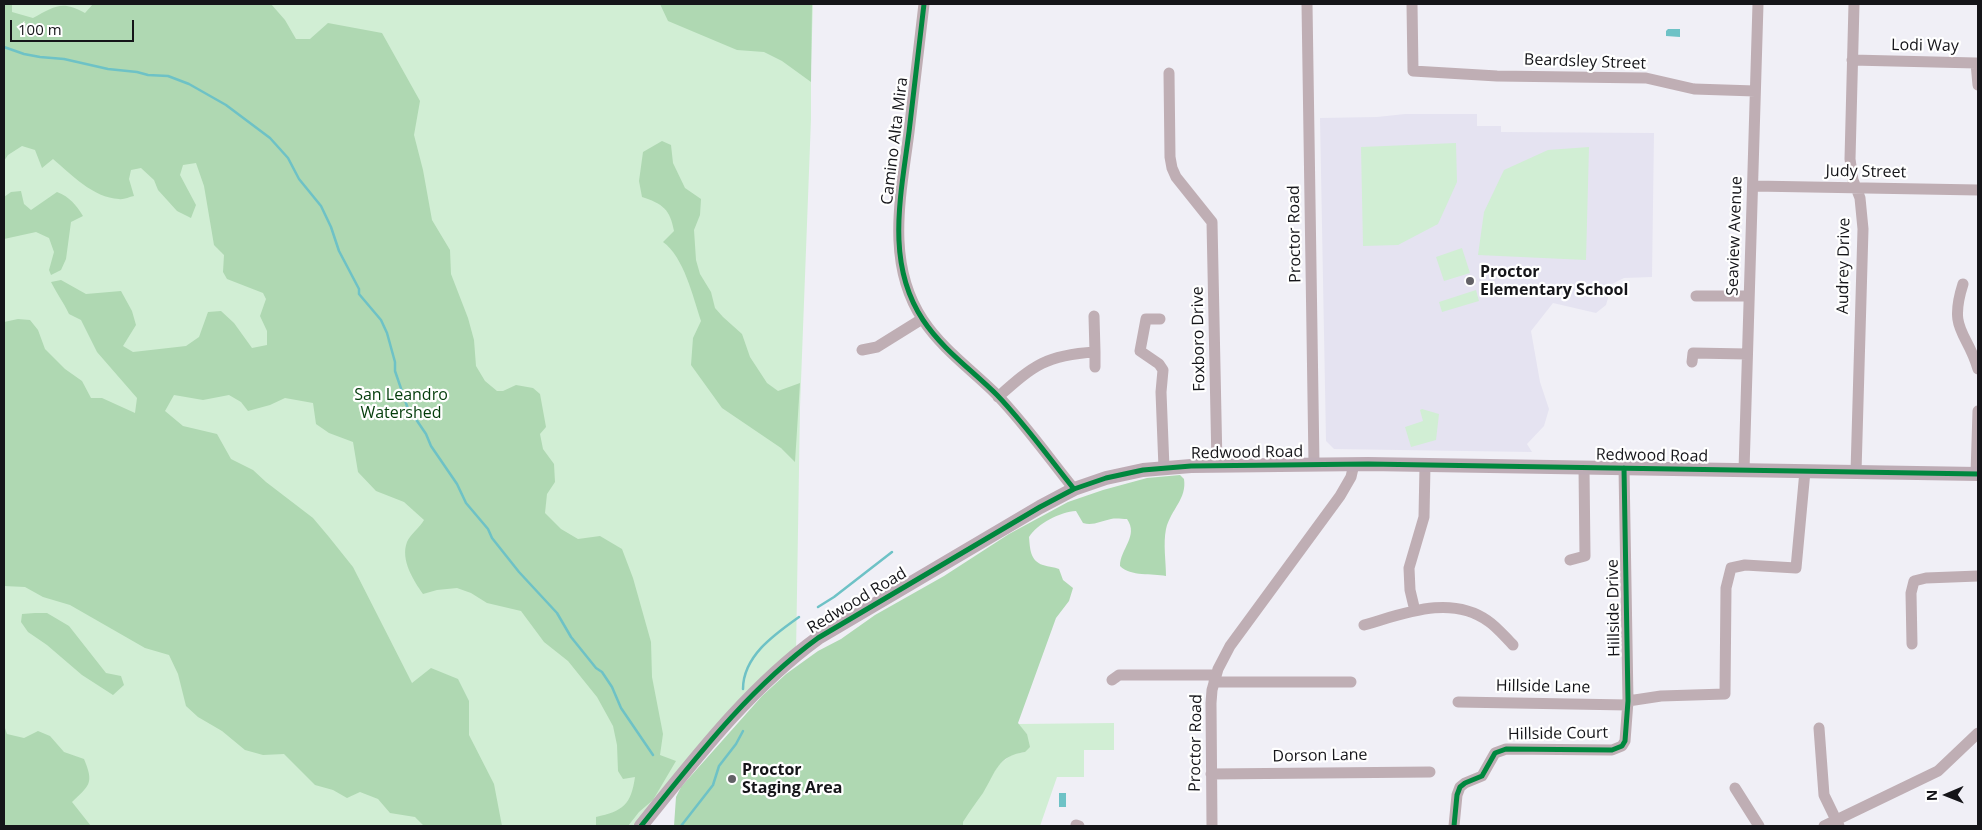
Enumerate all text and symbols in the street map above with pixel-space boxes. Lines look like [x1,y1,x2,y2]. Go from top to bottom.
scale bar [12,10,136,42]
text: 100 m [18,19,62,39]
street label: Lodi Way [1891,36,1959,56]
street label: Beardsley Street [1524,50,1646,74]
street label: Camino Alta Mira [878,76,912,206]
street label: Judy Street [1825,162,1907,182]
street label: Seaview Avenue [1723,176,1747,296]
street label: Proctor Road [1285,185,1305,283]
street label: Audrey Drive [1834,218,1854,314]
place label: Proctor Elementary School [1480,262,1628,300]
marker: Proctor Elementary School [1464,275,1476,287]
street label: Foxboro Drive [1188,286,1210,392]
park label: San Leandro Watershed [354,385,448,423]
street label: Redwood Road [1191,442,1303,464]
street label: Redwood Road [1596,445,1708,467]
street label: Hillside Drive [1604,559,1624,657]
street label: Redwood Road [804,564,910,638]
street label: Hillside Lane [1496,677,1590,697]
street label: Proctor Road [1186,694,1206,792]
street label: Hillside Court [1508,724,1608,744]
street label: Dorson Lane [1272,746,1368,766]
place label: Proctor Staging Area [742,760,842,798]
north arrow [1922,770,1972,820]
marker: Proctor Staging Area [726,773,738,785]
text: N [1922,789,1941,801]

